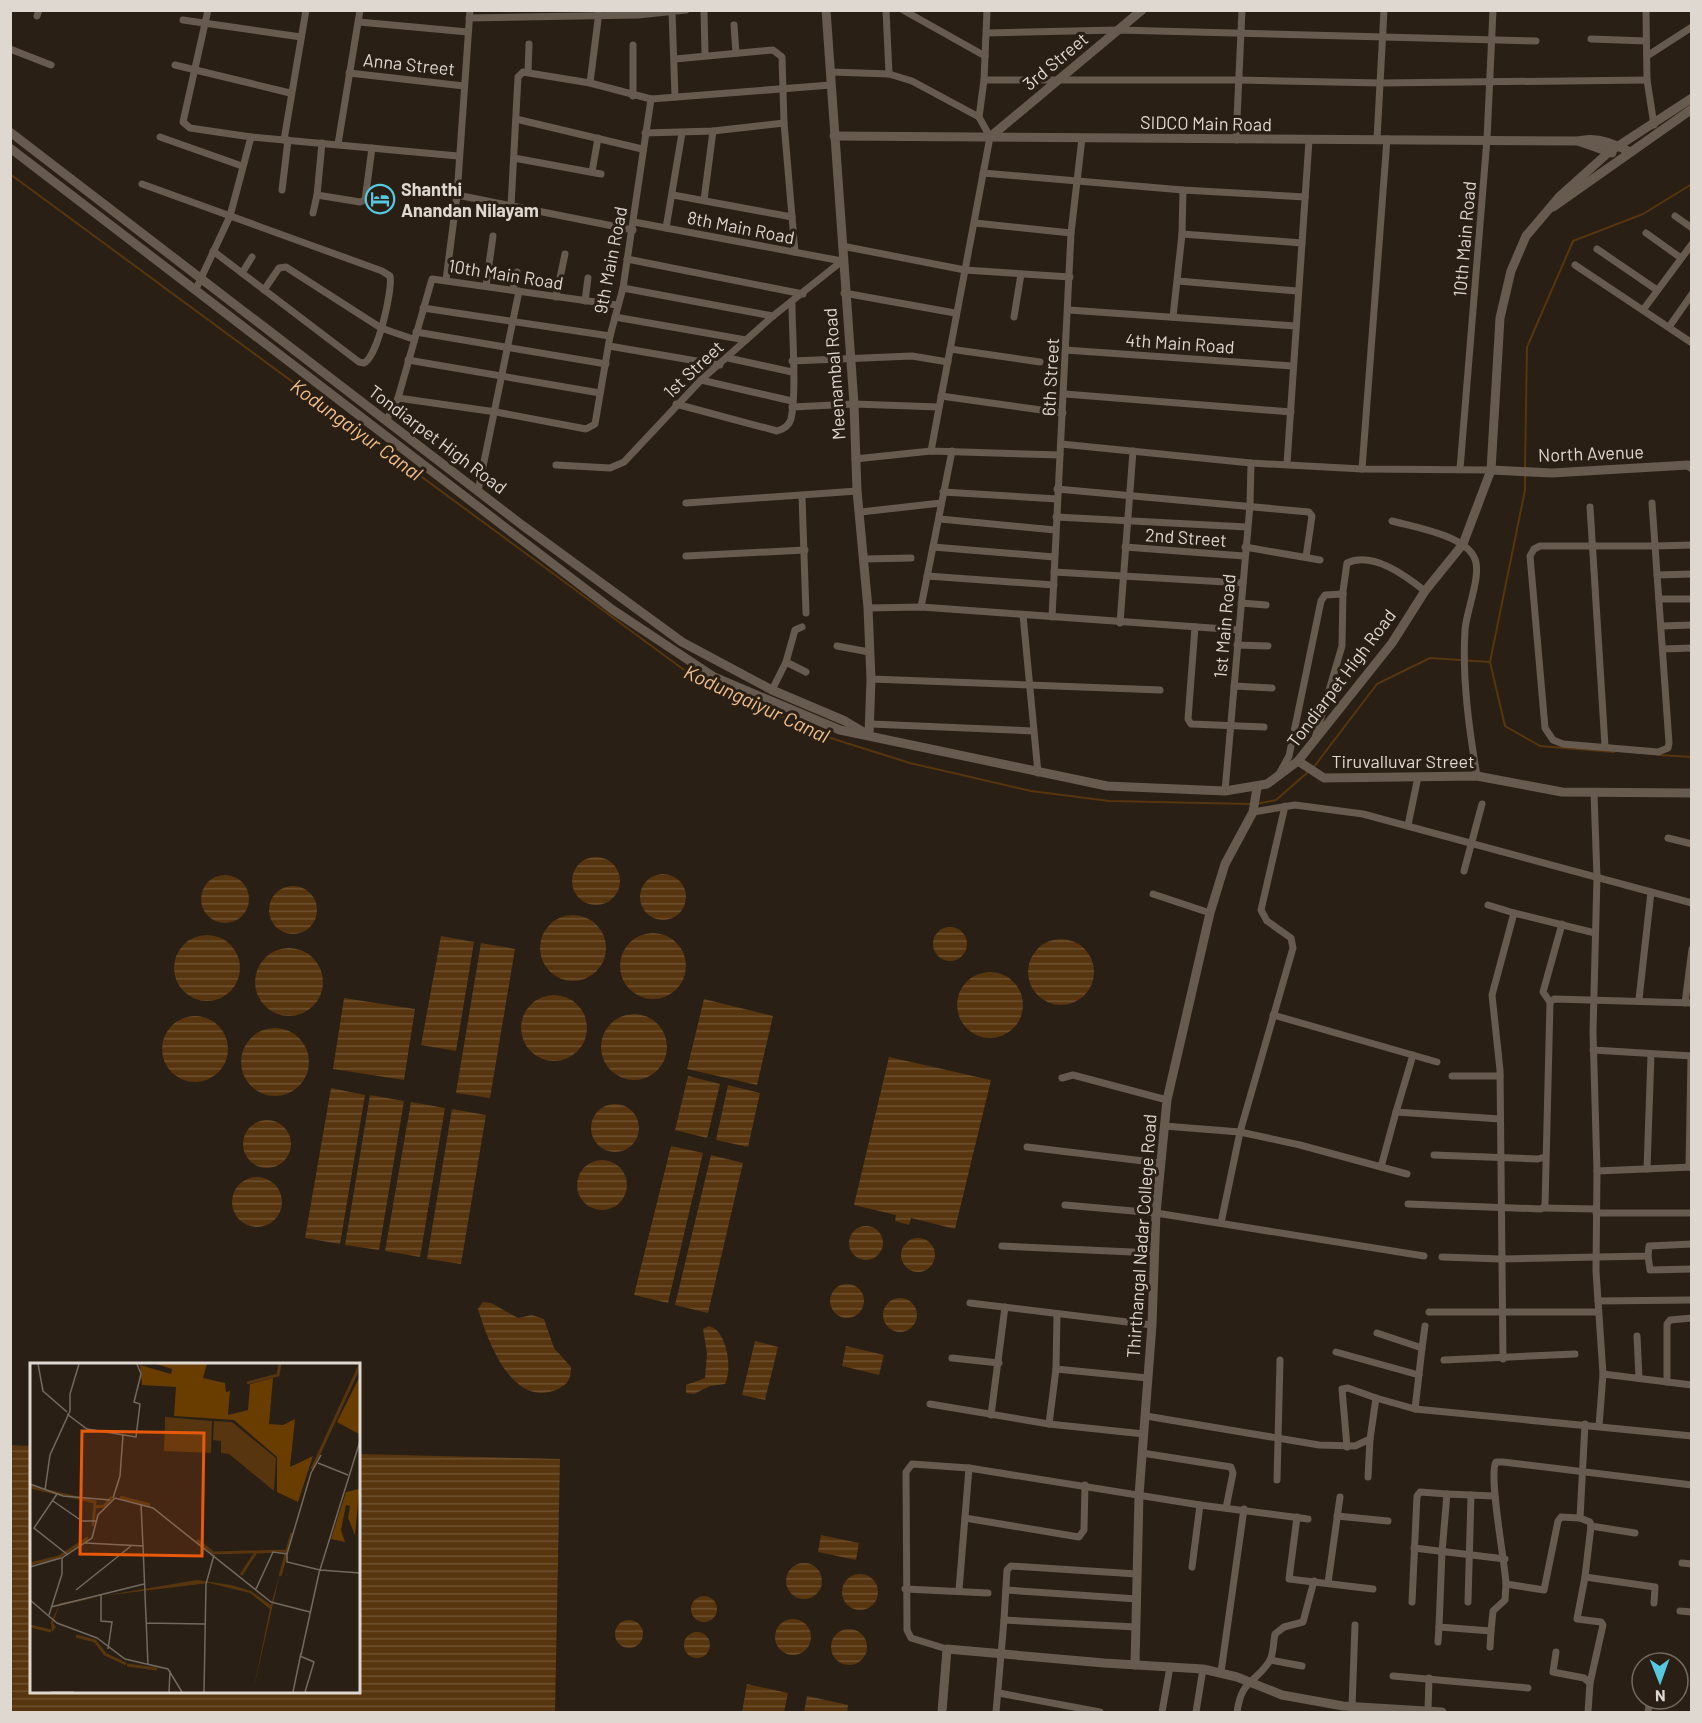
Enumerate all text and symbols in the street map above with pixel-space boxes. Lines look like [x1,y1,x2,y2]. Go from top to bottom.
street label: 3rd Street [1018,27,1092,95]
street label: Anna Street [362,48,456,80]
street label: SIDCO Main Road [1140,111,1272,135]
place label: Shanthi Anandan Nilayam [401,178,539,221]
street label: 10th Main Road [1448,180,1480,298]
hotel icon: Shanthi Anandan Nilayam [364,183,396,215]
street label: 9th Main Road [589,204,631,316]
street label: 8th Main Road [685,206,797,248]
street label: 10th Main Road [447,254,565,294]
street label: Meenambal Road [818,307,850,441]
street label: 4th Main Road [1125,328,1235,358]
street label: 1st Street [658,336,728,402]
street label: 6th Street [1037,337,1063,417]
water label: Kodungaiyur Canal [286,373,428,485]
street label: Tondiarpet High Road [365,380,511,498]
street label: North Avenue [1538,440,1644,466]
street label: 2nd Street [1144,523,1228,551]
street label: 1st Main Road [1208,573,1240,679]
street label: Tondiarpet High Road [1282,605,1400,751]
water label: Kodungaiyur Canal [681,659,834,747]
street label: Tiruvalluvar Street [1331,750,1475,772]
street label: Thirthangal Nadar College Road [1121,1113,1161,1359]
inset map [30,1363,360,1693]
north arrow [1630,1651,1690,1711]
text: N [1655,1687,1666,1706]

